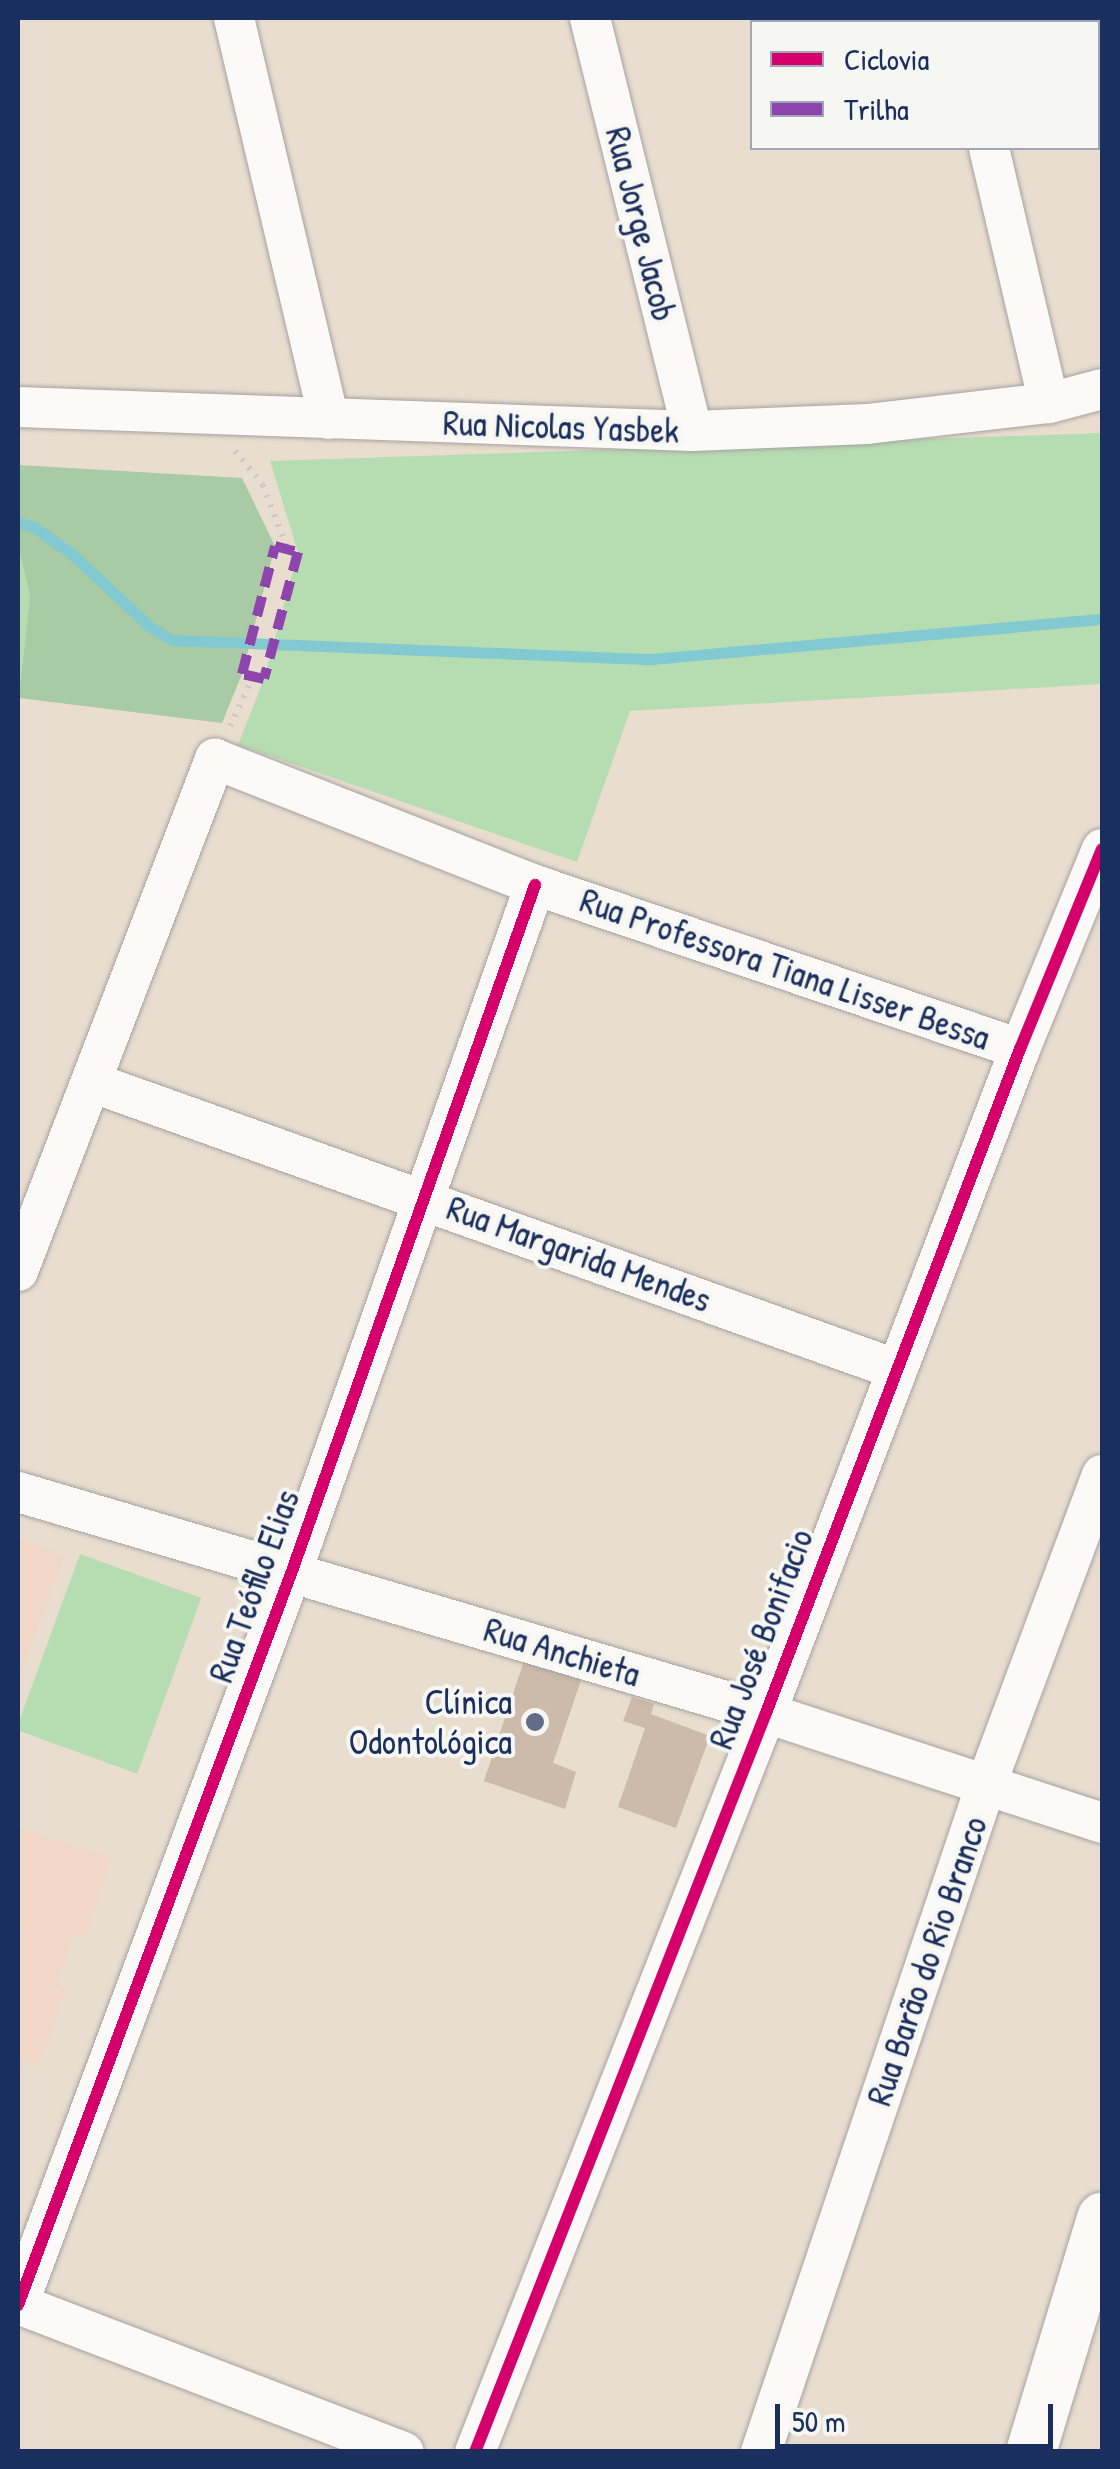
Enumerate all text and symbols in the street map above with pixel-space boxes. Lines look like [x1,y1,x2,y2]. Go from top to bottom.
legend [750,20,1100,150]
text: Ciclovia [844,39,929,79]
text: Trilha [844,89,909,129]
street label: Rua Jorge Jacob [597,123,685,325]
street label: Rua Nicolas Yasbek [442,402,680,452]
street label: Rua Professora Tiana Lisser Bessa [575,879,995,1059]
street label: Rua Margarida Mendes [442,1187,716,1321]
street label: Rua Teófilo Elias [200,1484,308,1688]
street label: Rua José Bonifacio [700,1523,822,1755]
street label: Rua Anchieta [479,1608,645,1696]
place label: Clínica Odontológica [349,1681,512,1763]
marker: Clínica Odontológica [522,1709,548,1735]
street label: Rua Barão do Rio Branco [858,1811,996,2111]
scale bar [780,2384,1058,2446]
text: 50 m [792,2401,845,2441]

